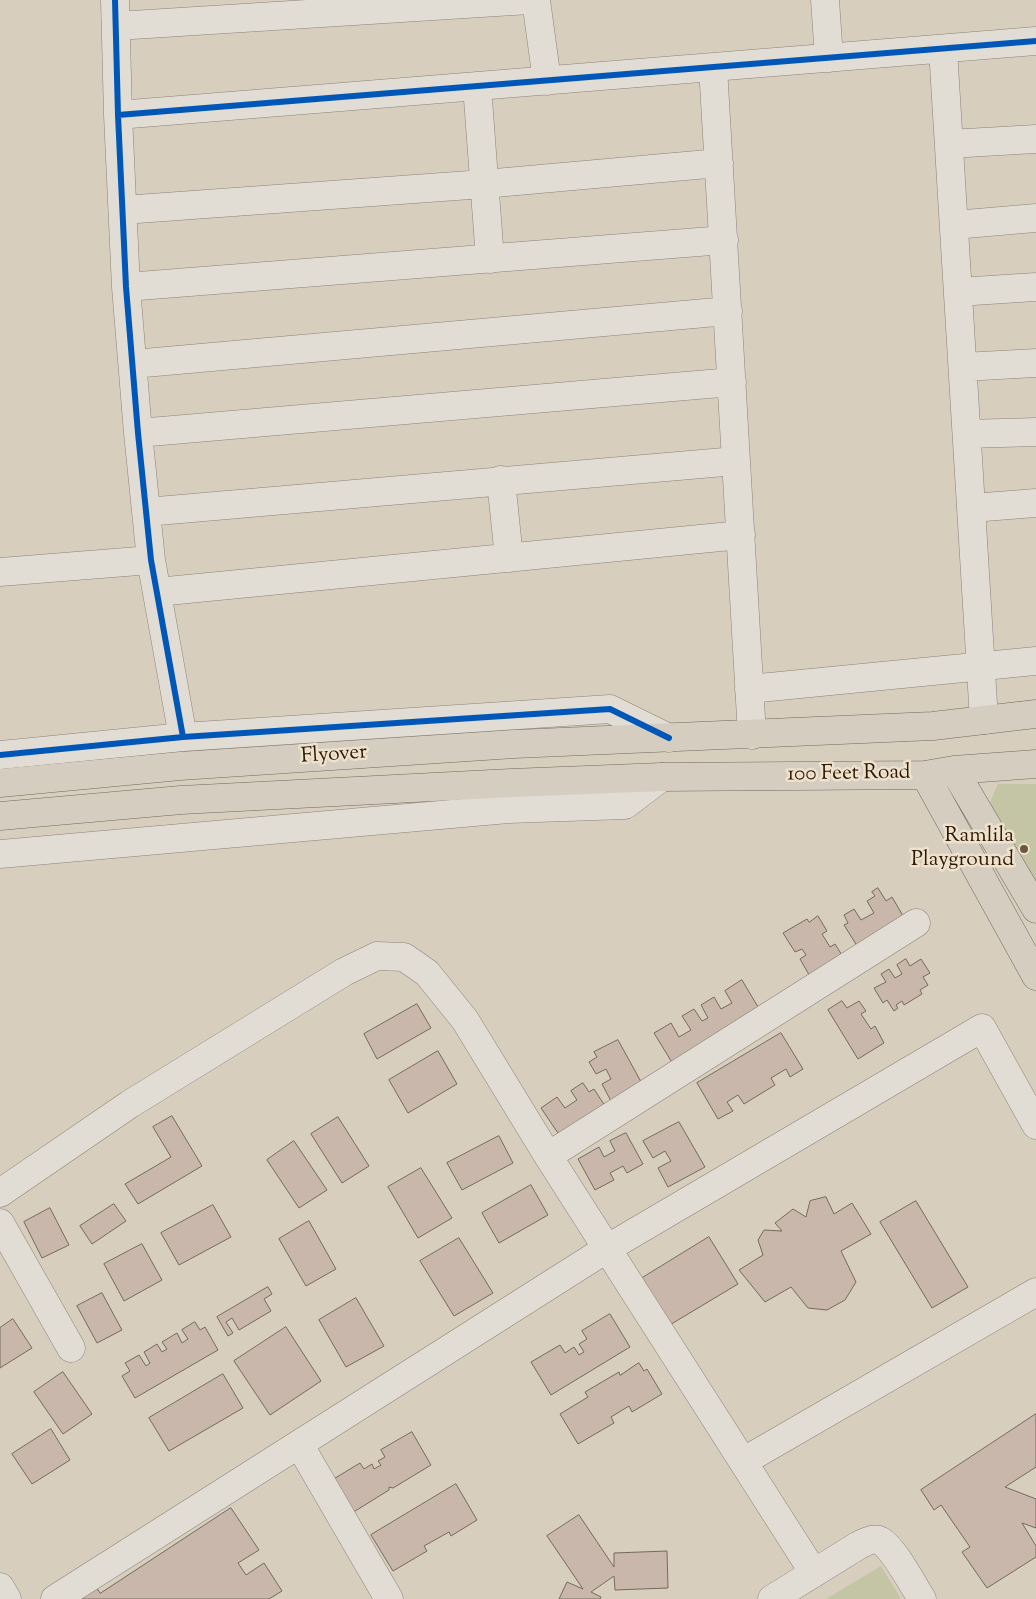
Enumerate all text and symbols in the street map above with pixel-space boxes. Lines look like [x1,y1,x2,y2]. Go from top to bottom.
street label: Flyover [300,741,368,771]
street label: 100 Feet Road [787,761,911,789]
place label: Ramlila Playground [911,824,1014,874]
marker: Ramlila Playground [1018,843,1030,855]

